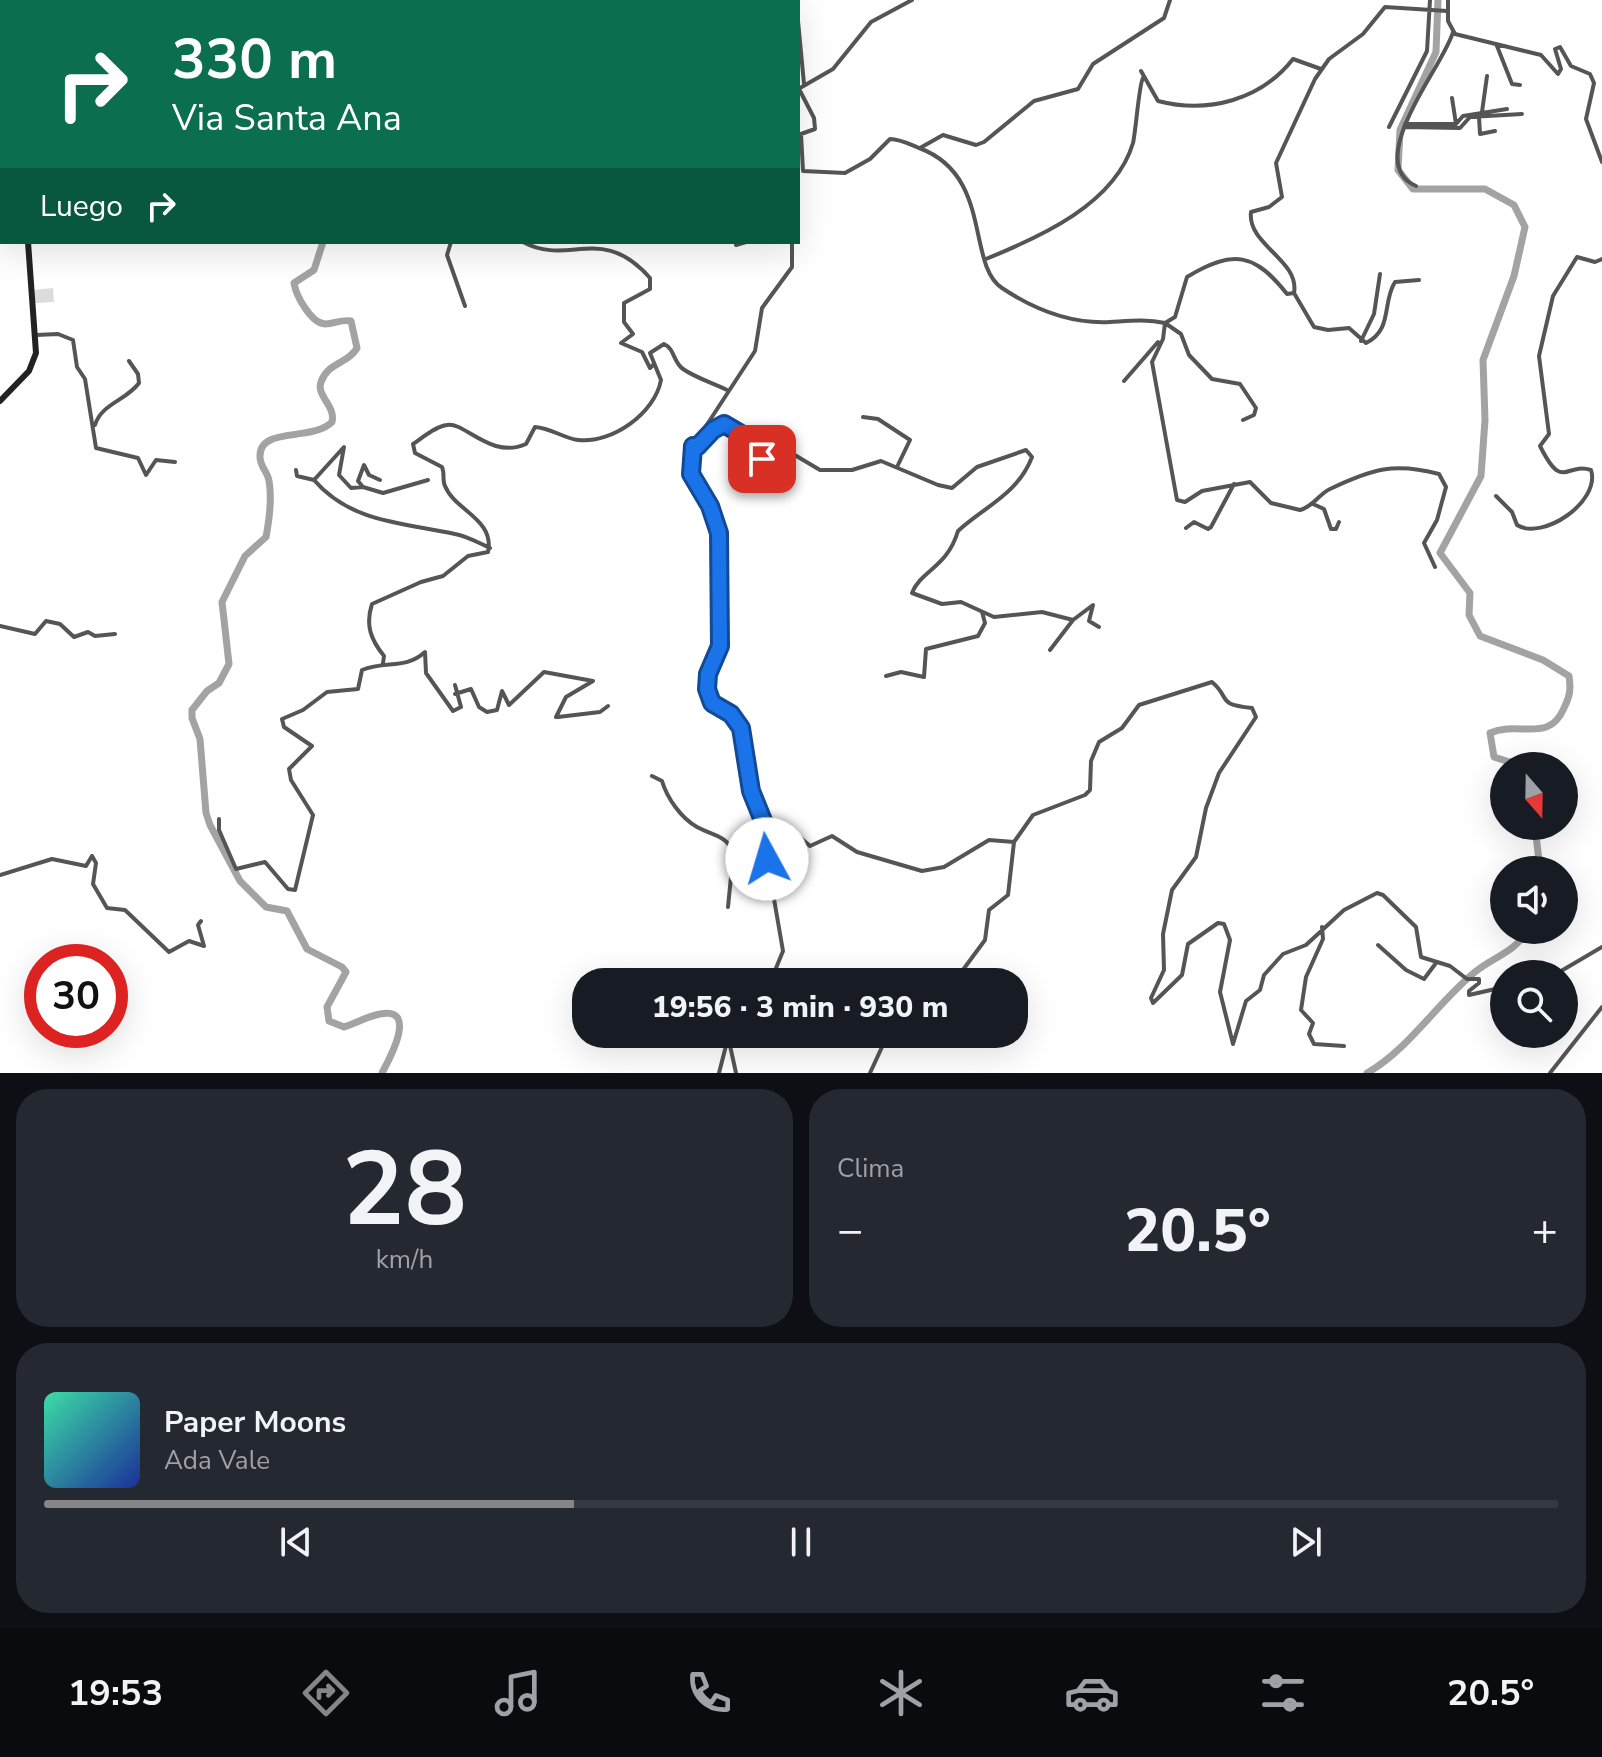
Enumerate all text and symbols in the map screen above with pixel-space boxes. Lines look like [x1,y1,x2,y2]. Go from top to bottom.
text: 330 m [172,21,337,98]
icon: right [40,32,144,136]
text: Via Santa Ana [172,94,402,143]
icon: right [139,184,183,228]
text: Luego [40,186,123,227]
pin [728,425,796,493]
icon: arrive [740,437,784,481]
north arrow [1490,752,1578,840]
map controls [1490,752,1578,1048]
position arrow [725,817,809,901]
button: sound [1490,856,1578,944]
speed limit sign: 30 [24,944,128,1048]
button: search [1490,960,1578,1048]
text: 19:56 · 3 min · 930 m [652,987,948,1028]
text: 28 [342,1119,467,1261]
text: Clima [837,1151,904,1186]
text: 20.5° [1124,1190,1271,1272]
text: − [837,1201,863,1261]
text: + [1532,1201,1558,1261]
text: km/h [376,1242,433,1277]
text: Paper Moons [164,1402,346,1443]
text: Ada Vale [164,1443,270,1478]
icon: previous [274,1520,318,1564]
icon: pause [779,1520,823,1564]
icon: next [1284,1520,1328,1564]
icon: directions [298,1665,354,1721]
icon: music [490,1665,546,1721]
icon: phone [681,1665,737,1721]
icon: climate [873,1665,929,1721]
icon: car [1064,1665,1120,1721]
icon: filters [1255,1665,1311,1721]
text: 19:53 [68,1669,163,1718]
text: 20.5° [1447,1669,1534,1718]

